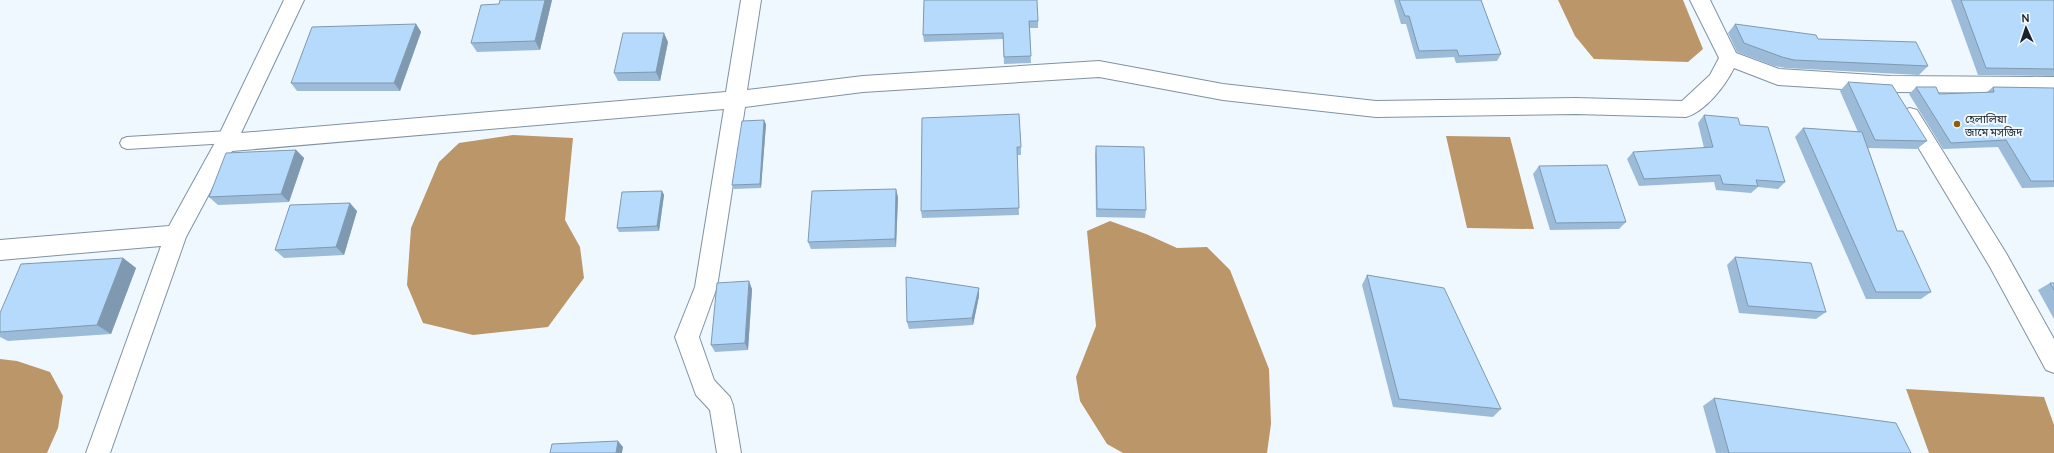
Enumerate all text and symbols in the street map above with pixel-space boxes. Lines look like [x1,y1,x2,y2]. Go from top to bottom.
north arrow [2006,8,2046,48]
text: N [2021,10,2030,25]
place label: হেলালিয়া জামে মসজিদ [1964,111,2023,139]
marker: হেলালিয়া জামে মসজিদ [1952,119,1962,129]

